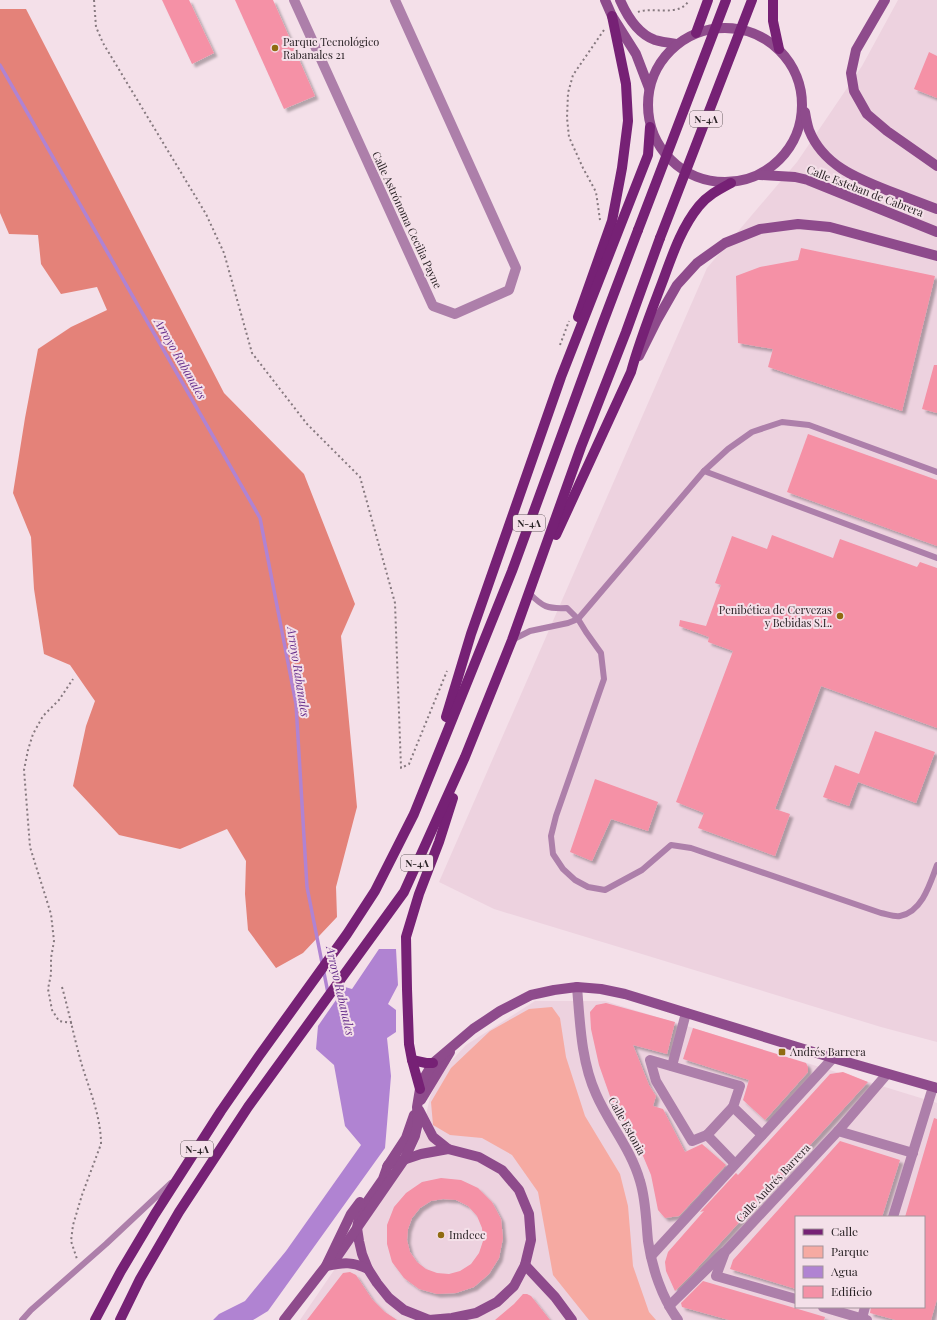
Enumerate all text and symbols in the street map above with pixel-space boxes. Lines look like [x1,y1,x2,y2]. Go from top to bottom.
place label: Parque Tecnológico Rabanales 21 [283,34,379,62]
marker: Parque Tecnológico Rabanales 21 [270,43,280,53]
road number: N-4A [690,111,722,127]
street label: Calle Astrónoma Cecilia Payne [369,149,446,291]
street label: Calle Esteban de Cabrera [805,161,926,220]
water label: Arroyo Rabanales [150,313,211,402]
road number: N-4A [513,515,545,531]
place label: Penibética de Cervezas y Bebidas S.L. [719,602,832,630]
marker: Penibética de Cervezas y Bebidas S.L. [835,611,845,621]
water label: Arroyo Rabanales [284,624,314,718]
road number: N-4A [401,855,433,871]
water label: Arroyo Rabanales [323,943,359,1037]
place label: Andrés Barrera [789,1044,866,1059]
marker: Andrés Barrera [777,1047,787,1057]
street label: Calle Estonia [605,1094,650,1158]
street label: Calle Andrés Barrera [732,1140,814,1225]
road number: N-4A [181,1141,213,1157]
legend [795,1216,925,1308]
text: Calle [831,1223,858,1239]
place label: Imdeec [449,1227,485,1242]
marker: Imdeec [436,1230,446,1240]
text: Parque [831,1243,869,1259]
text: Agua [830,1263,858,1279]
text: Edificio [831,1283,873,1299]

